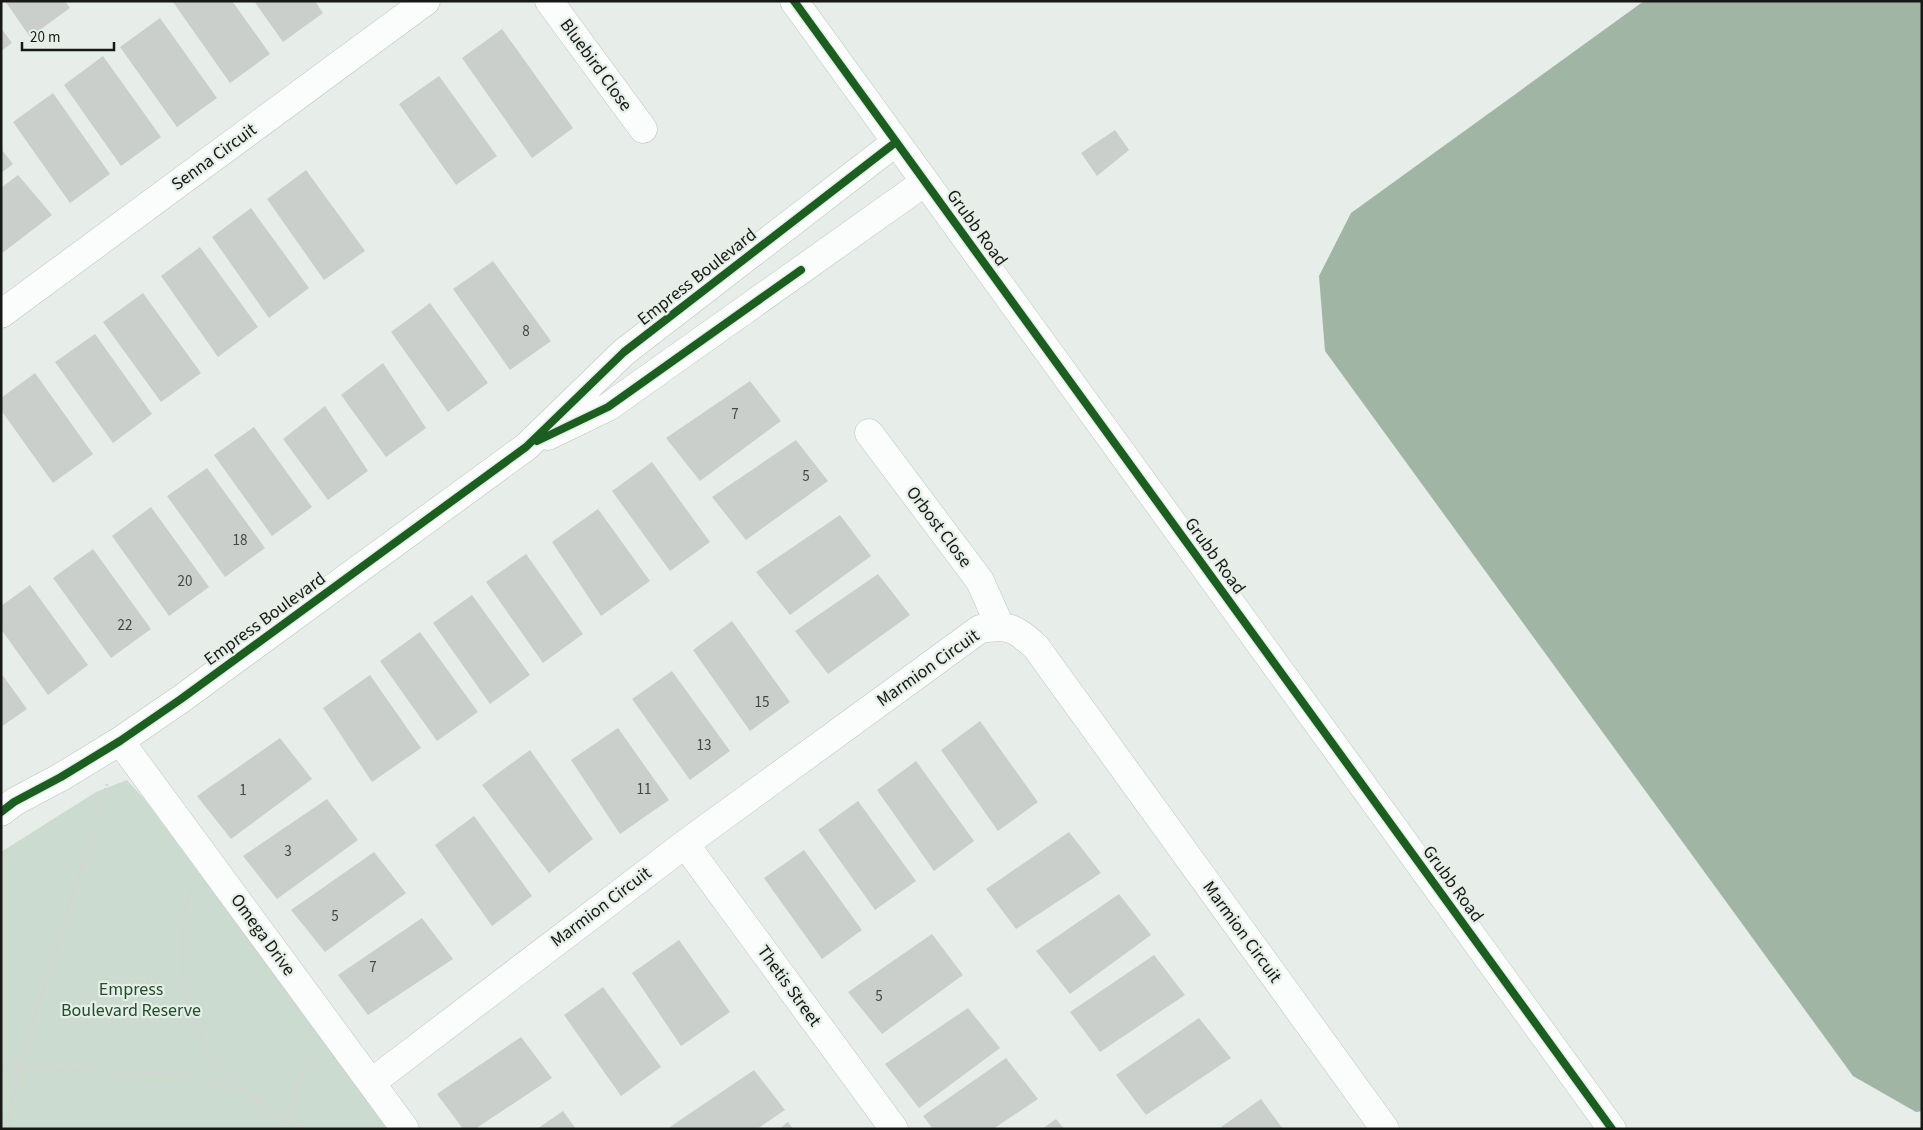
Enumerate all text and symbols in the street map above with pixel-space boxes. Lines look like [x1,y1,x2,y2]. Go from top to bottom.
street label: Bluebird Close [554,14,638,116]
scale bar [22,20,115,52]
text: 20 m [30,27,60,48]
street label: Senna Circuit [166,117,262,197]
street label: Grubb Road [941,185,1013,271]
street label: Empress Boulevard [632,223,762,331]
house number: 8 [522,321,530,342]
house number: 7 [731,404,739,425]
house number: 5 [802,466,810,487]
street label: Orbost Close [900,481,978,573]
street label: Grubb Road [1179,513,1251,599]
house number: 18 [233,530,247,551]
street label: Empress Boulevard [199,566,331,672]
house number: 20 [178,571,192,592]
house number: 22 [118,615,132,636]
street label: Marmion Circuit [872,623,984,713]
house number: 15 [755,692,769,713]
house number: 13 [697,735,711,756]
house number: 11 [637,779,651,800]
house number: 1 [239,780,247,801]
house number: 3 [284,841,292,862]
street label: Grubb Road [1417,841,1489,927]
street label: Marmion Circuit [545,861,657,953]
street label: Marmion Circuit [1197,876,1287,988]
street label: Omega Drive [225,889,301,981]
house number: 5 [331,906,339,927]
street label: Thetis Street [751,940,827,1032]
house number: 7 [369,957,377,978]
park label: Empress Boulevard Reserve [61,977,201,1023]
house number: 5 [875,986,883,1007]

